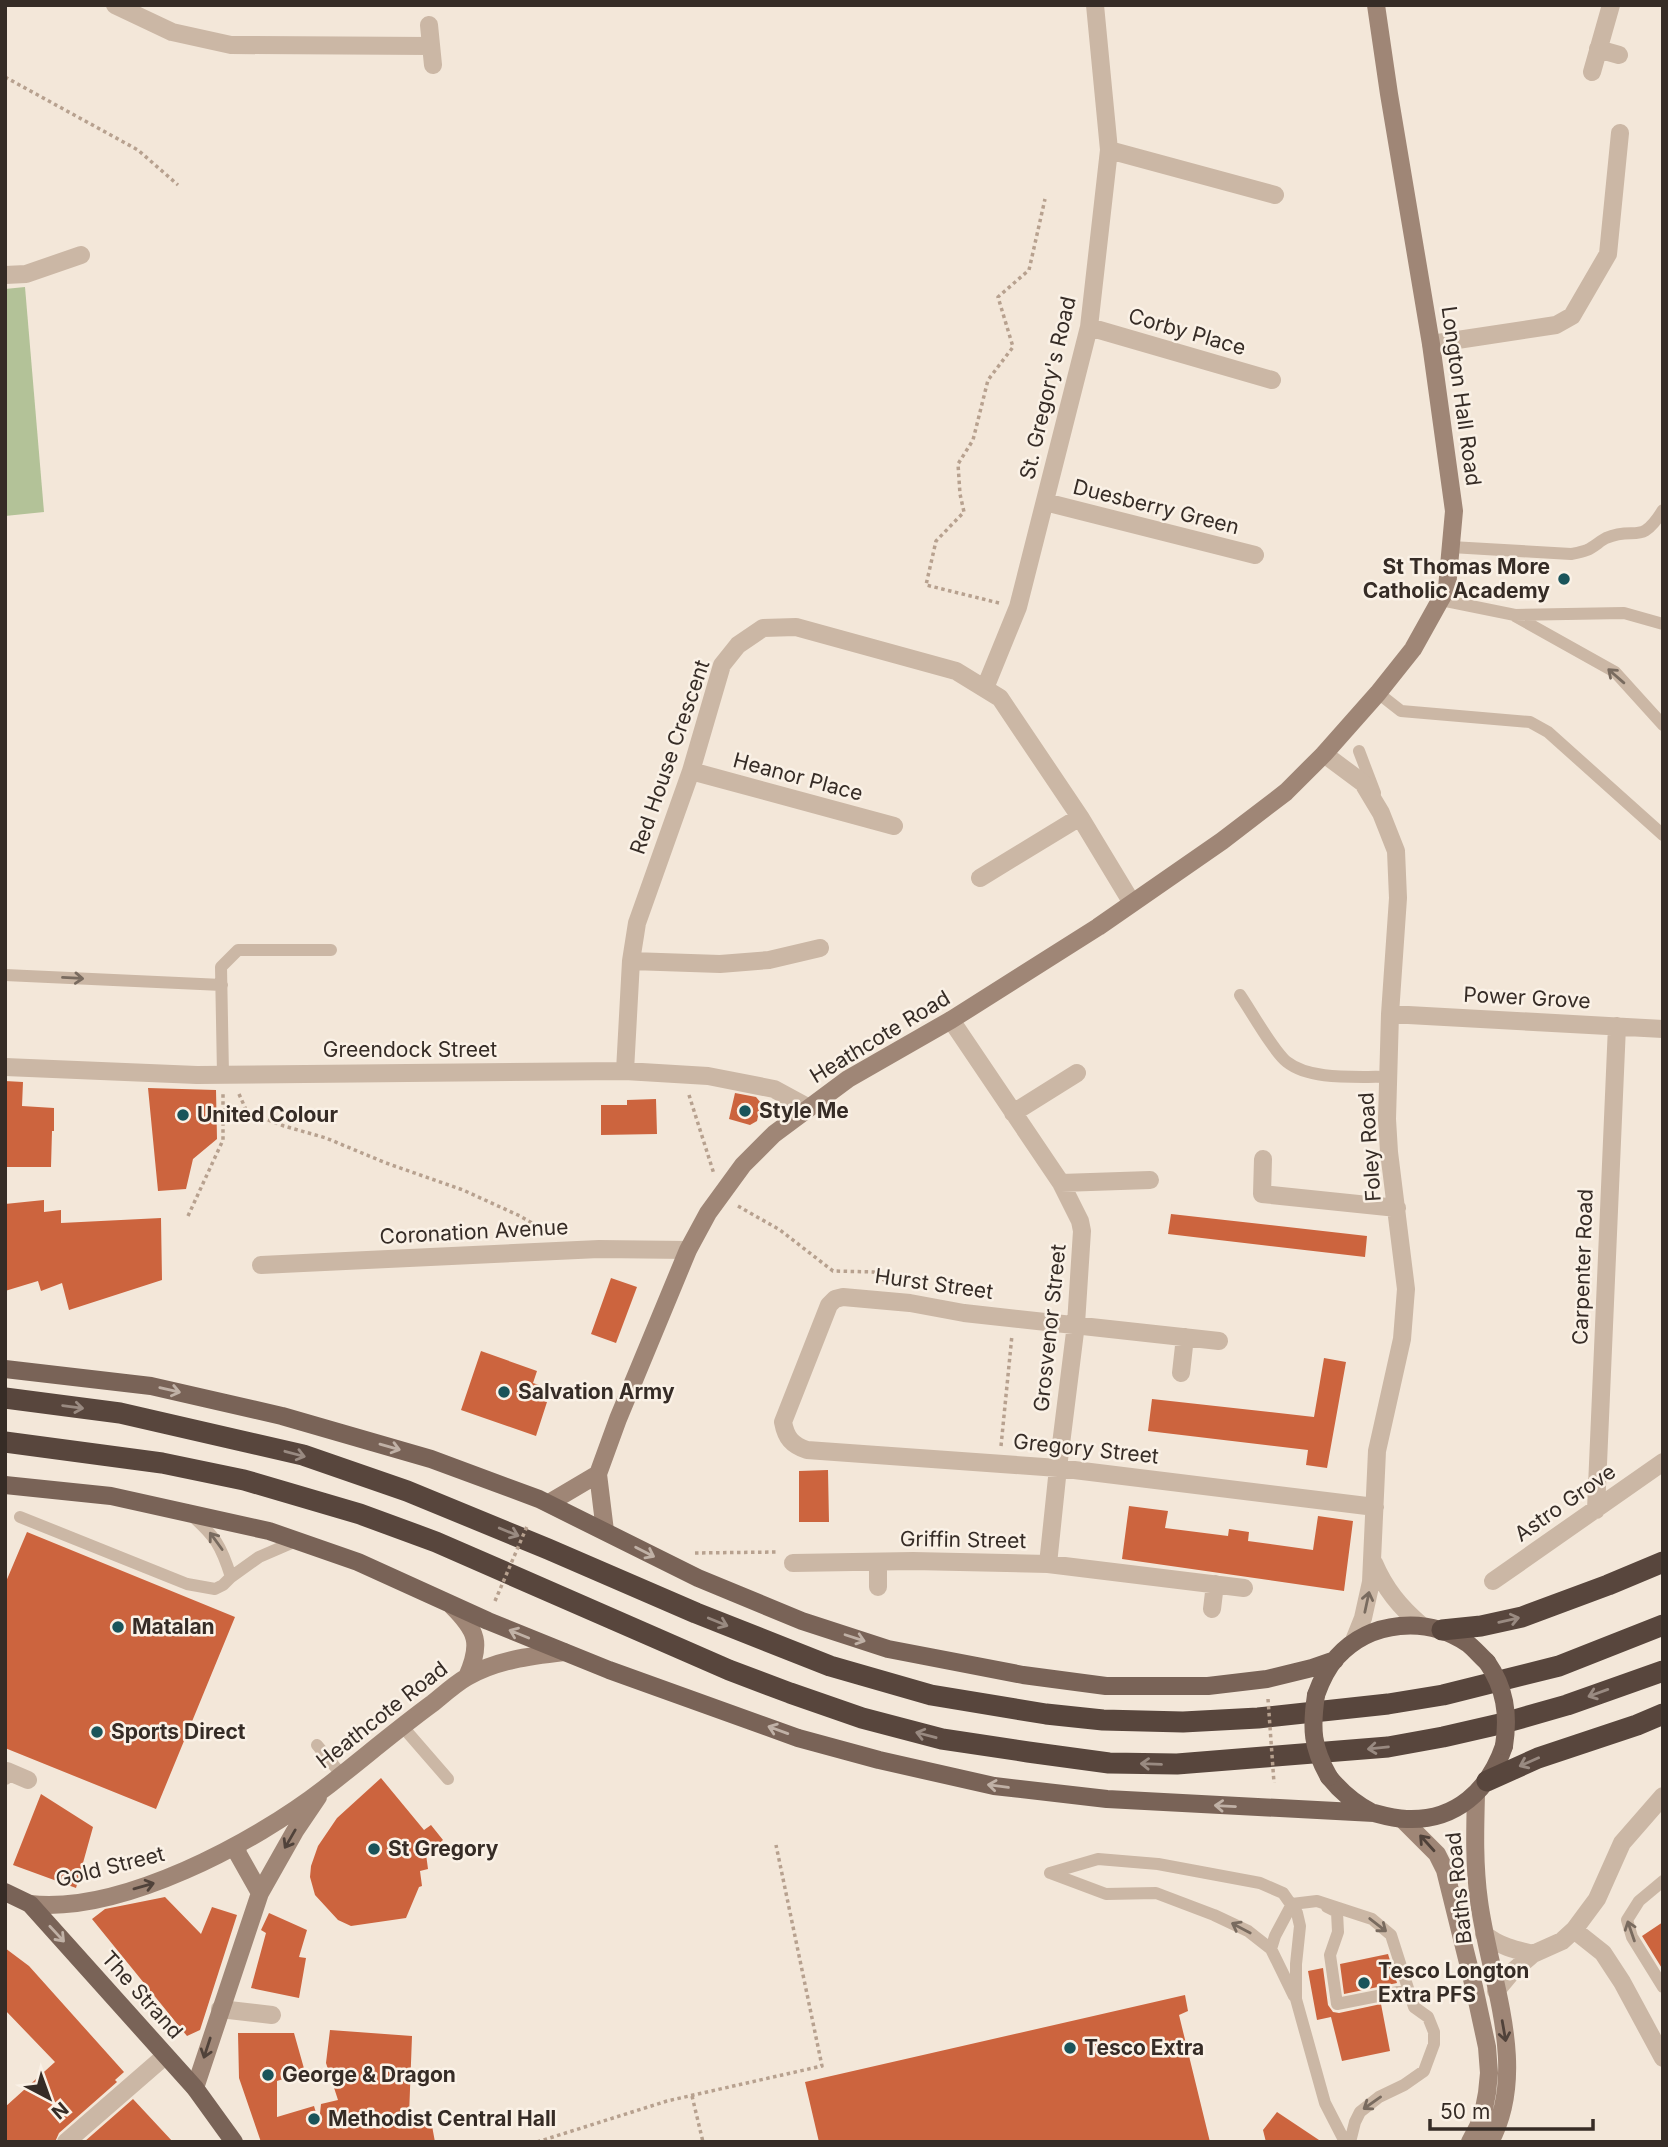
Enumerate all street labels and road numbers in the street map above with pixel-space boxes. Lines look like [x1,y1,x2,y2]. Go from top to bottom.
street label: St. Gregory's Road [1014,294,1081,482]
street label: Corby Place [1126,303,1249,360]
street label: Longton Hall Road [1436,304,1487,488]
street label: Duesberry Green [1070,474,1242,539]
street label: Red House Crescent [625,656,715,857]
street label: Heanor Place [731,747,866,806]
street label: Power Grove [1463,982,1591,1013]
street label: Heathcote Road [805,985,954,1088]
street label: Greendock Street [323,1037,497,1062]
street label: Foley Road [1353,1092,1386,1203]
street label: Carpenter Road [1567,1188,1598,1345]
street label: Coronation Avenue [379,1214,569,1249]
street label: Grosvenor Street [1028,1243,1071,1413]
street label: Hurst Street [873,1263,995,1304]
street label: Gregory Street [1012,1428,1160,1469]
street label: Astro Grove [1509,1459,1620,1547]
street label: Griffin Street [900,1526,1027,1553]
street label: Heathcote Road [311,1656,452,1773]
street label: Baths Road [1440,1831,1477,1945]
street label: Gold Street [53,1841,167,1892]
street label: The Strand [96,1946,188,2044]

